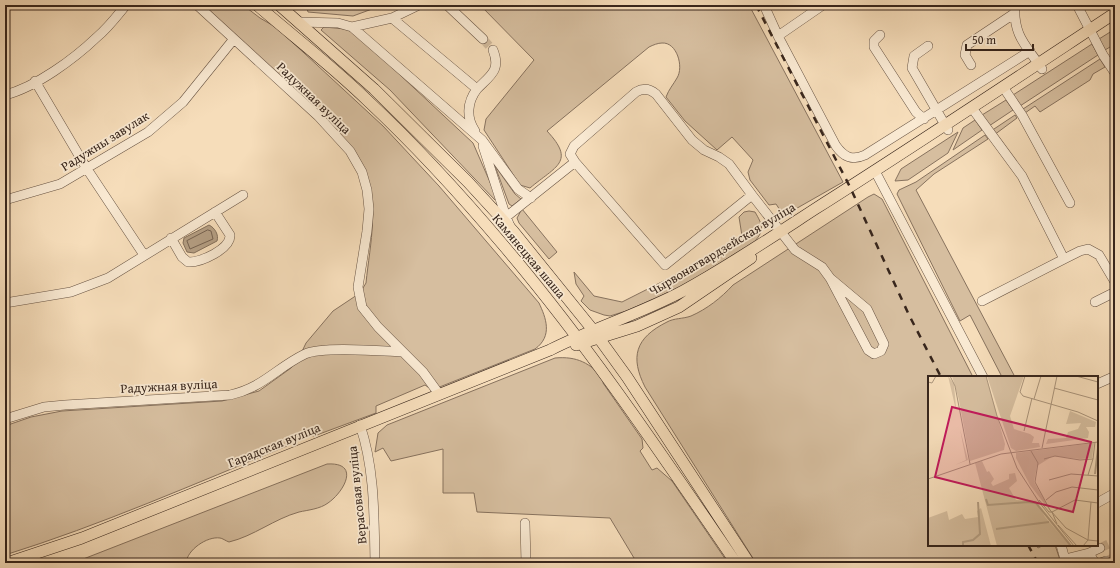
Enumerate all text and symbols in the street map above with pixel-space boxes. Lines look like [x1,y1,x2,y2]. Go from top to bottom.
scale bar [966,26,1033,52]
text: 50 m [972,31,996,48]
street label: Радужная вуліца [273,58,356,139]
street label: Радужны завулак [57,106,153,176]
street label: Чырвонагвардзейская вуліца [645,197,800,300]
street label: Камянецкая шаша [488,209,571,303]
street label: Радужная вуліца [120,374,219,398]
inset map [928,376,1098,546]
street label: Гарадская вуліца [225,417,324,472]
street label: Верасовая вуліца [342,444,372,545]

